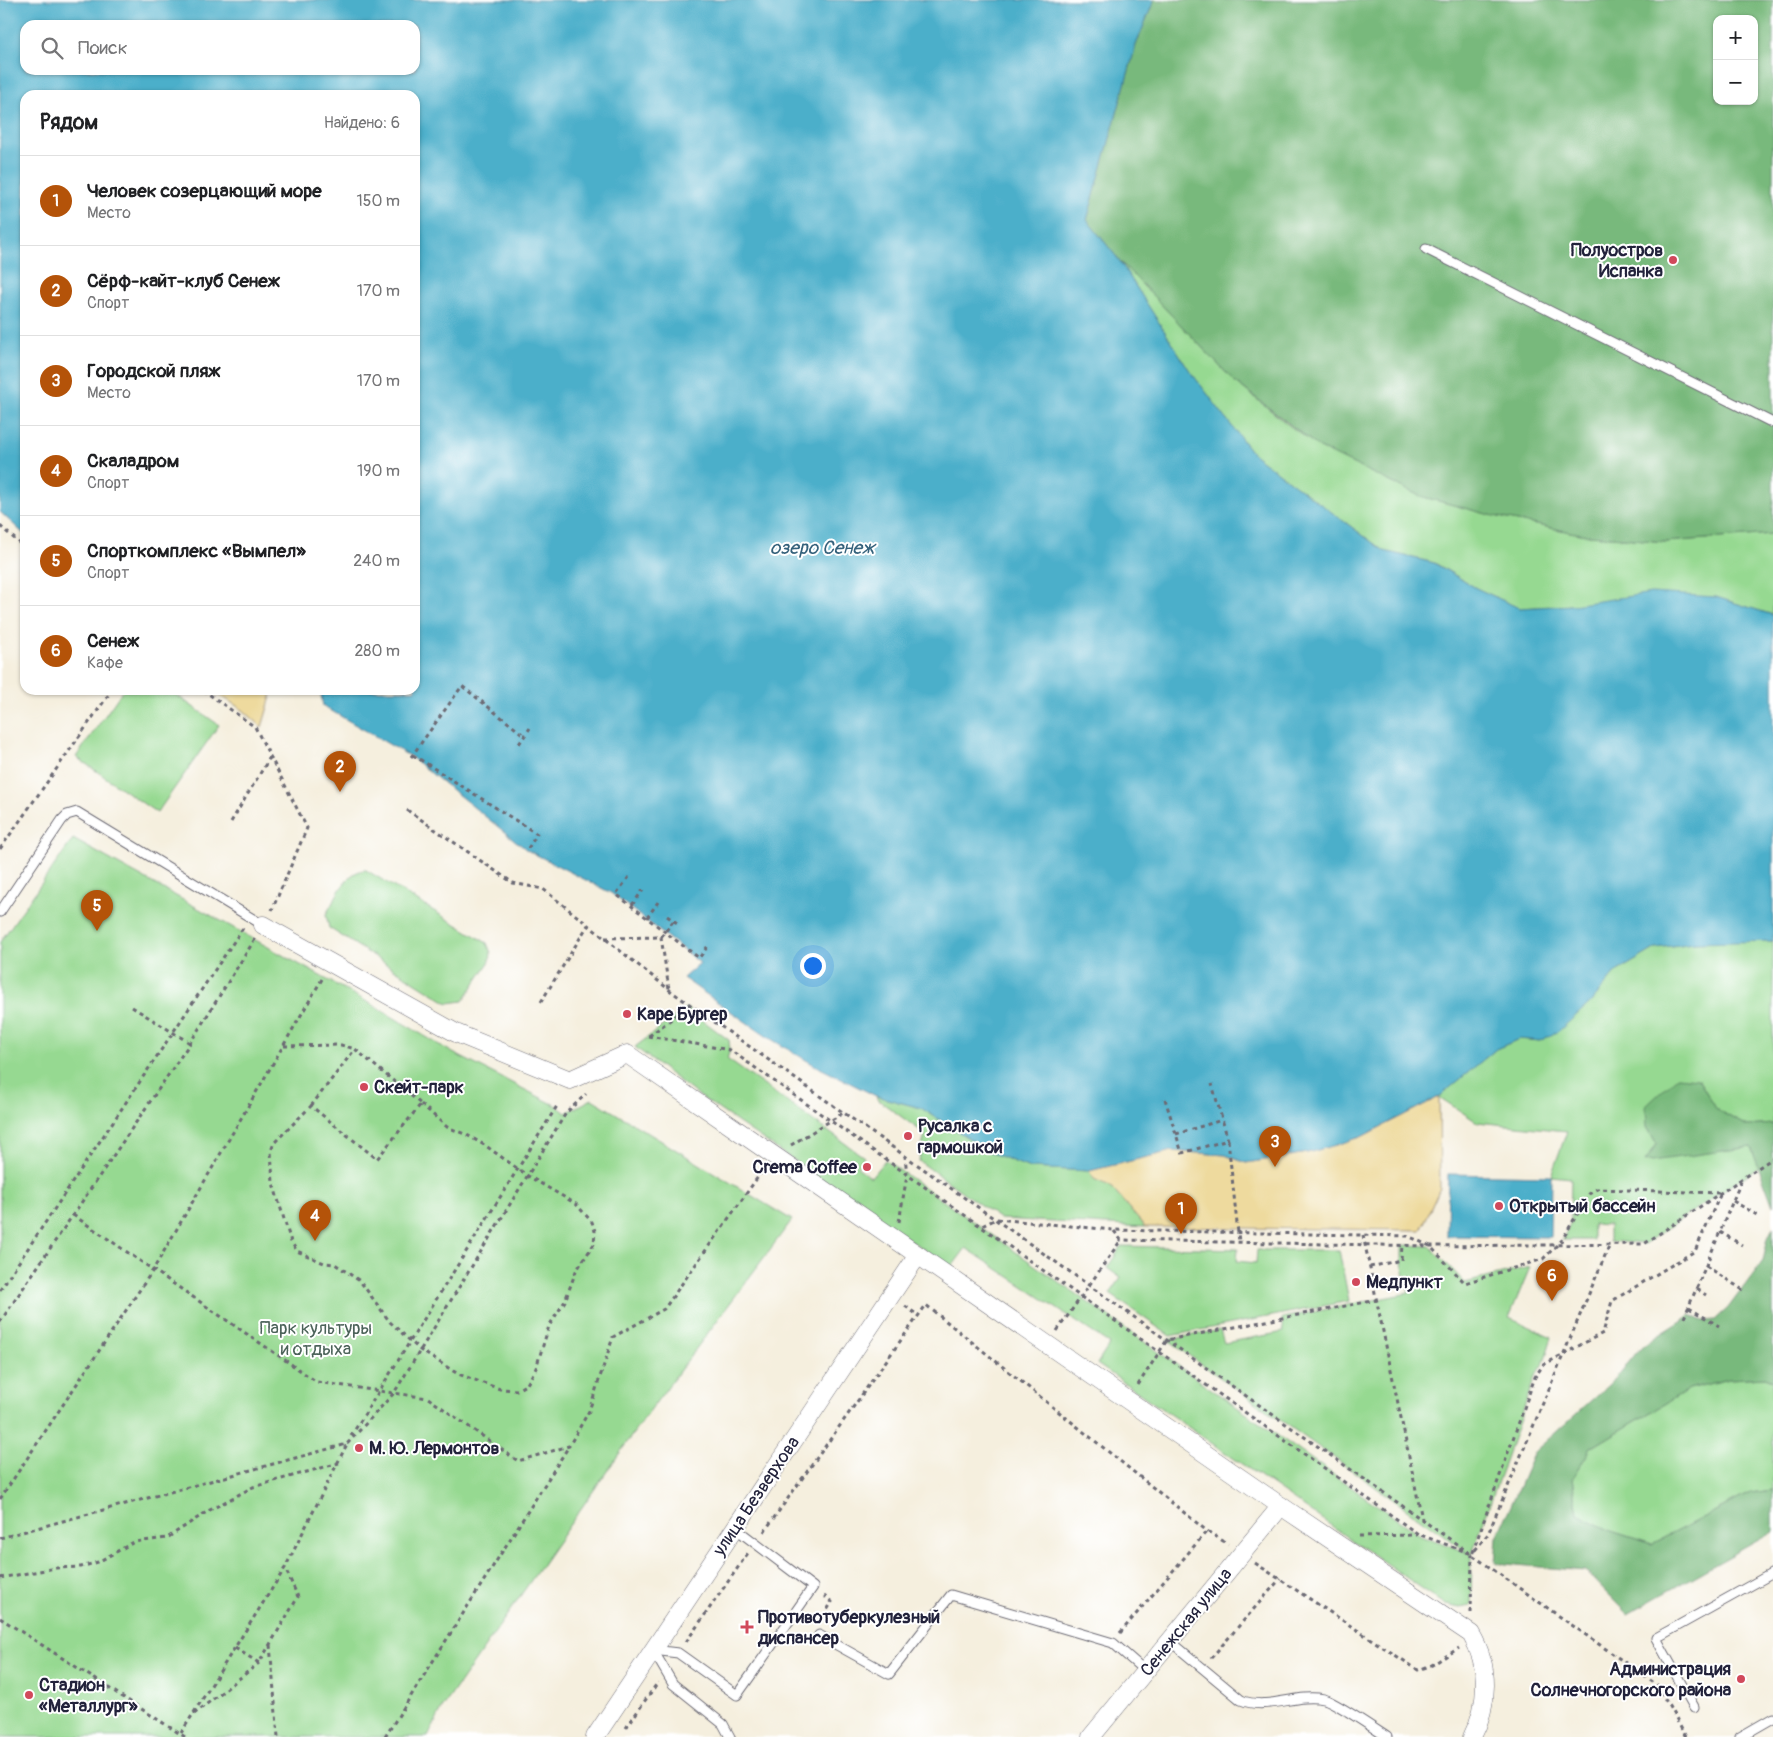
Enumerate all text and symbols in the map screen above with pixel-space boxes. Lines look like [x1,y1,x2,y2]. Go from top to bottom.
map controls [1713,15,1758,105]
button: + [1713,15,1758,60]
search box [20,20,420,75]
icon: search [38,34,66,62]
text: Поиск [78,36,128,60]
button: − [1713,60,1758,105]
text: Рядом [40,109,98,136]
text: Найдено: 6 [324,113,400,133]
text: Человек созерцающий море [87,179,322,203]
text: 1 [53,191,59,211]
text: 150 m [356,191,400,211]
text: Место [87,203,131,223]
place label: Полуостров Испанка [1571,239,1664,283]
marker: Полуостров Испанка [1667,254,1679,266]
text: Сёрф-кайт-клуб Сенеж [87,269,280,293]
text: 2 [52,281,60,301]
text: 170 m [357,281,400,301]
text: Спорт [87,293,129,313]
text: Городской пляж [87,359,221,383]
text: 3 [52,371,60,391]
text: 170 m [357,371,400,391]
text: Место [87,383,131,403]
text: Скаладром [87,449,179,473]
text: 4 [51,461,61,481]
text: 190 m [357,461,400,481]
text: Спорт [87,473,129,493]
water label: озеро Сенеж [770,536,877,560]
text: Спорткомплекс «Вымпел» [87,539,306,563]
text: 5 [52,551,60,571]
text: 240 m [353,551,400,571]
text: Спорт [87,563,129,583]
text: Сенеж [87,629,139,653]
text: 6 [51,641,61,661]
text: 280 m [354,641,400,661]
text: Кафе [87,653,123,673]
pin: 2 [324,751,356,792]
pin: 5 [81,890,113,931]
your location [800,953,826,979]
place label: Каре Бургер [637,1003,728,1026]
marker: Каре Бургер [621,1008,633,1020]
place label: Скейт-парк [374,1076,464,1099]
marker: Скейт-парк [358,1081,370,1093]
place label: Русалка с гармошкой [917,1115,1003,1159]
pin: 3 [1259,1126,1291,1167]
marker: Русалка с гармошкой [902,1130,914,1142]
place label: Crema Coffee [753,1156,858,1179]
marker: Crema Coffee [861,1161,873,1173]
pin: 1 [1165,1193,1197,1234]
place label: Открытый бассейн [1509,1195,1655,1218]
pin: 4 [299,1200,331,1241]
marker: Открытый бассейн [1493,1200,1505,1212]
pin: 6 [1536,1260,1568,1301]
place label: Медпункт [1366,1271,1444,1294]
marker: Медпункт [1350,1276,1362,1288]
park label: Парк культуры и отдыха [260,1317,372,1361]
street label: улица Безверхова [707,1432,805,1561]
place label: М. Ю. Лермонтов [369,1437,500,1460]
marker: М. Ю. Лермонтов [353,1442,365,1454]
street label: Сенежская улица [1135,1563,1237,1681]
place label: Противотуберкулезный диспансер [757,1606,940,1650]
marker: Противотуберкулезный диспансер [740,1620,754,1634]
place label: Администрация Солнечногорского района [1531,1658,1732,1702]
marker: Администрация Солнечногорского района [1735,1673,1747,1685]
place label: Стадион «Металлург» [39,1674,138,1718]
marker: Стадион «Металлург» [23,1689,35,1701]

